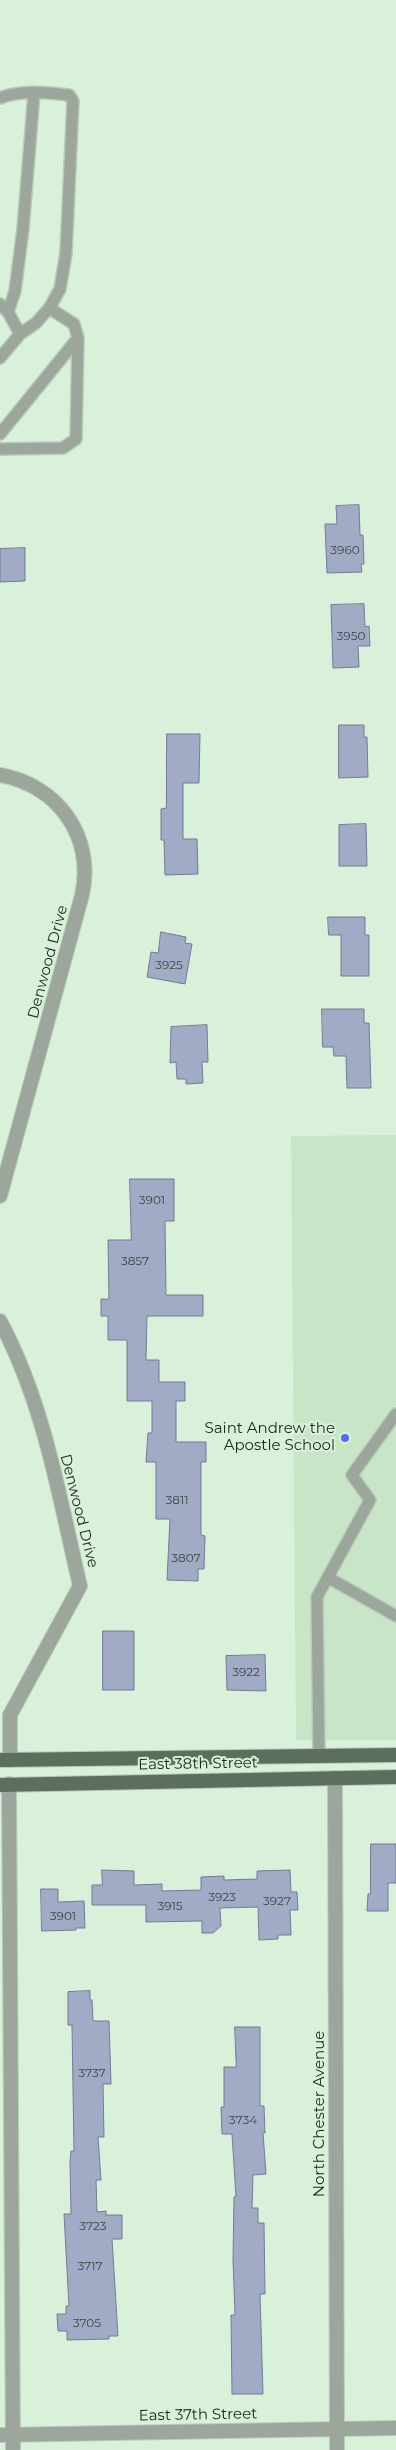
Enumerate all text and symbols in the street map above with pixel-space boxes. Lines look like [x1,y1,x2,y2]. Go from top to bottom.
house number: 3960 [330,543,360,557]
house number: 3950 [337,629,365,643]
street label: Denwood Drive [24,903,72,1021]
house number: 3925 [155,958,183,972]
house number: 3901 [139,1193,165,1207]
house number: 3857 [121,1254,149,1268]
place label: Saint Andrew the Apostle School [205,1420,335,1455]
marker: Saint Andrew the Apostle School [339,1432,351,1444]
street label: Denwood Drive [56,1452,102,1570]
house number: 3811 [165,1493,189,1507]
house number: 3807 [171,1551,201,1565]
house number: 3922 [232,1665,260,1679]
street label: East 38th Street [138,1754,258,1774]
house number: 3923 [208,1890,236,1904]
house number: 3927 [263,1894,291,1908]
house number: 3915 [157,1899,183,1913]
house number: 3901 [50,1909,76,1923]
street label: North Chester Avenue [311,2031,329,2197]
house number: 3737 [78,2066,106,2080]
house number: 3734 [229,2113,257,2127]
house number: 3723 [79,2219,107,2233]
house number: 3717 [77,2259,103,2273]
house number: 3705 [73,2316,101,2330]
street label: East 37th Street [139,2405,257,2425]

